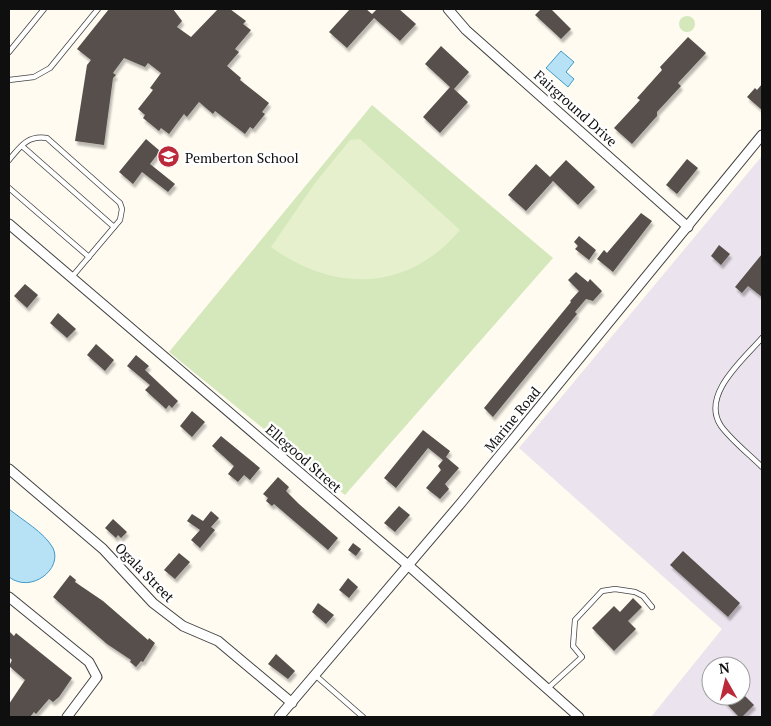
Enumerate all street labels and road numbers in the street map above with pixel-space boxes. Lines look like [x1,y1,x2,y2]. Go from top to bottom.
street label: Fairground Drive [530,66,622,150]
street label: Marine Road [480,382,544,456]
street label: Ellegood Street [262,420,347,497]
street label: Ogala Street [111,538,179,606]

